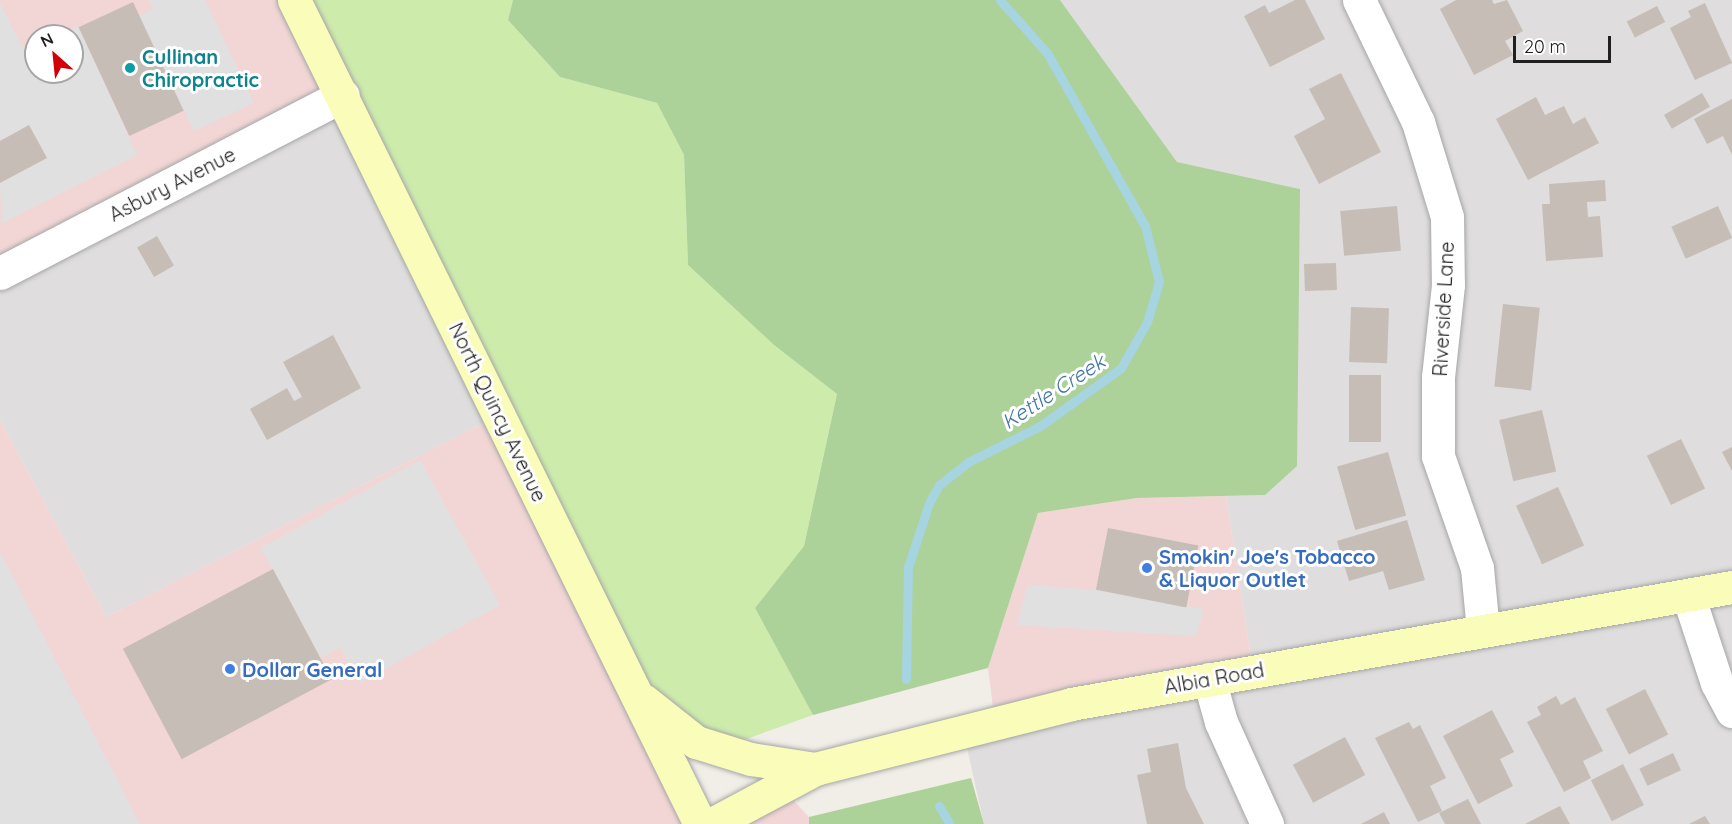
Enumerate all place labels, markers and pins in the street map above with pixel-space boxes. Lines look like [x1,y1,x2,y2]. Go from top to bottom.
place label: Cullinan Chiropractic [142,45,259,92]
marker: Cullinan Chiropractic [123,61,137,75]
place label: Smokin' Joe's Tobacco & Liquor Outlet [1159,544,1376,591]
marker: Smokin' Joe's Tobacco & Liquor Outlet [1140,561,1154,575]
place label: Dollar General [242,657,382,681]
marker: Dollar General [223,662,237,676]

